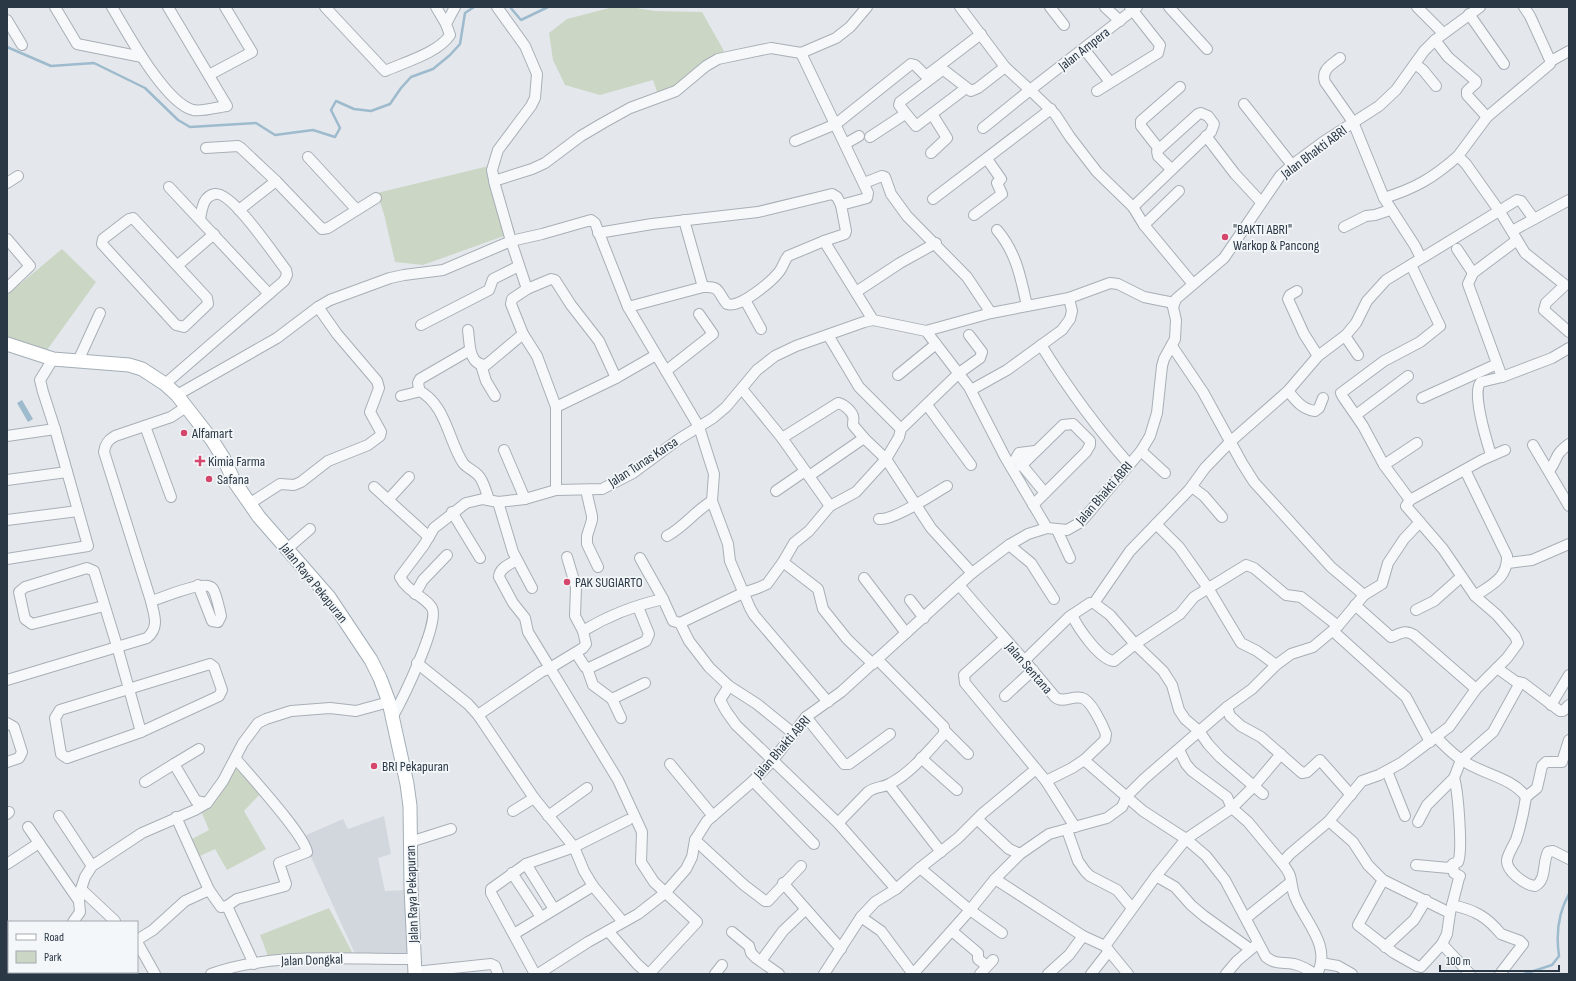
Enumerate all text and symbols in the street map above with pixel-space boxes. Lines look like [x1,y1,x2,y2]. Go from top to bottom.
street label: Jalan Ampera [1054,24,1113,75]
street label: Jalan Bhakti ABRI [1277,122,1350,183]
place label: "BAKTI ABRI" Warkop & Pancong [1233,221,1320,254]
marker: "BAKTI ABRI" Warkop & Pancong [1220,232,1230,242]
place label: Alfamart [191,425,233,442]
marker: Alfamart [179,428,189,438]
street label: Jalan Tunas Karsa [604,433,681,491]
place label: Kimia Farma [208,453,265,470]
marker: Kimia Farma [195,456,205,466]
street label: Jalan Bhakti ABRI [1071,458,1136,529]
place label: Safana [217,471,249,488]
marker: Safana [204,474,214,484]
street label: Jalan Raya Pekapuran [276,539,351,626]
place label: PAK SUGIARTO [575,574,643,591]
marker: PAK SUGIARTO [562,577,572,587]
street label: Jalan Sentana [1001,638,1056,697]
street label: Jalan Bhakti ABRI [749,712,814,783]
place label: BRI Pekapuran [382,758,449,775]
marker: BRI Pekapuran [369,761,379,771]
street label: Jalan Raya Pekapuran [402,845,422,944]
legend [8,921,138,973]
text: Road [44,930,64,945]
scale bar [1440,947,1559,973]
text: Park [44,950,62,965]
street label: Jalan Dongkal [280,950,343,970]
text: 100 m [1446,954,1471,969]

